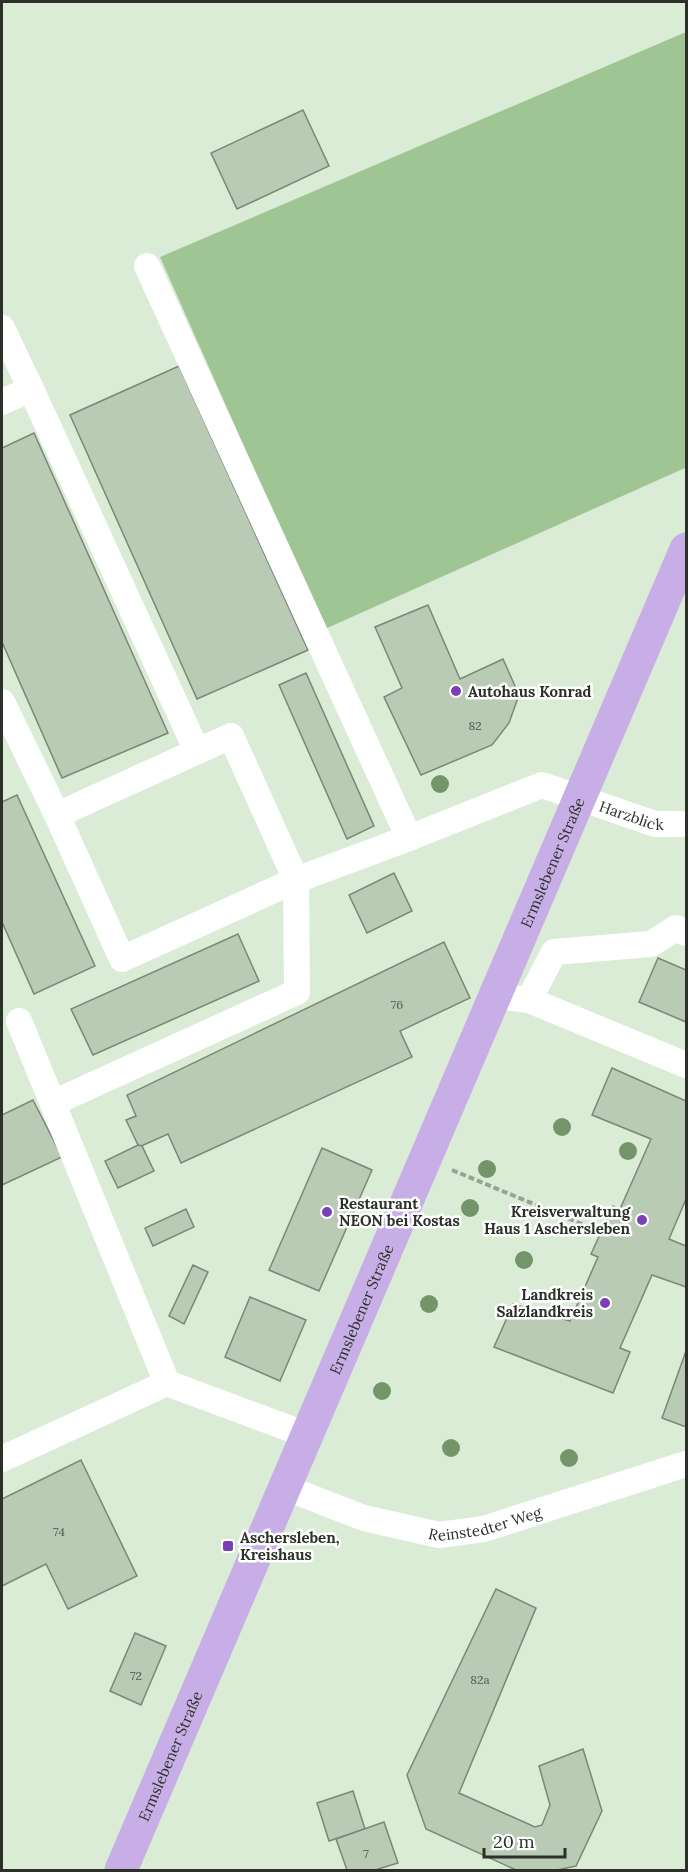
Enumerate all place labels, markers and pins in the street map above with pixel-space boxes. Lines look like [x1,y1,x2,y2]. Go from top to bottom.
place label: Autohaus Konrad [468,682,592,701]
marker: Autohaus Konrad [449,684,463,698]
place label: Restaurant NEON bei Kostas [339,1194,460,1230]
place label: Kreisverwaltung Haus 1 Aschersleben [484,1202,631,1238]
marker: Restaurant NEON bei Kostas [320,1205,334,1219]
marker: Kreisverwaltung Haus 1 Aschersleben [635,1213,649,1227]
place label: Landkreis Salzlandkreis [496,1285,593,1321]
marker: Landkreis Salzlandkreis [598,1296,612,1310]
place label: Aschersleben, Kreishaus [240,1528,340,1564]
marker: Aschersleben, Kreishaus [221,1539,235,1553]

